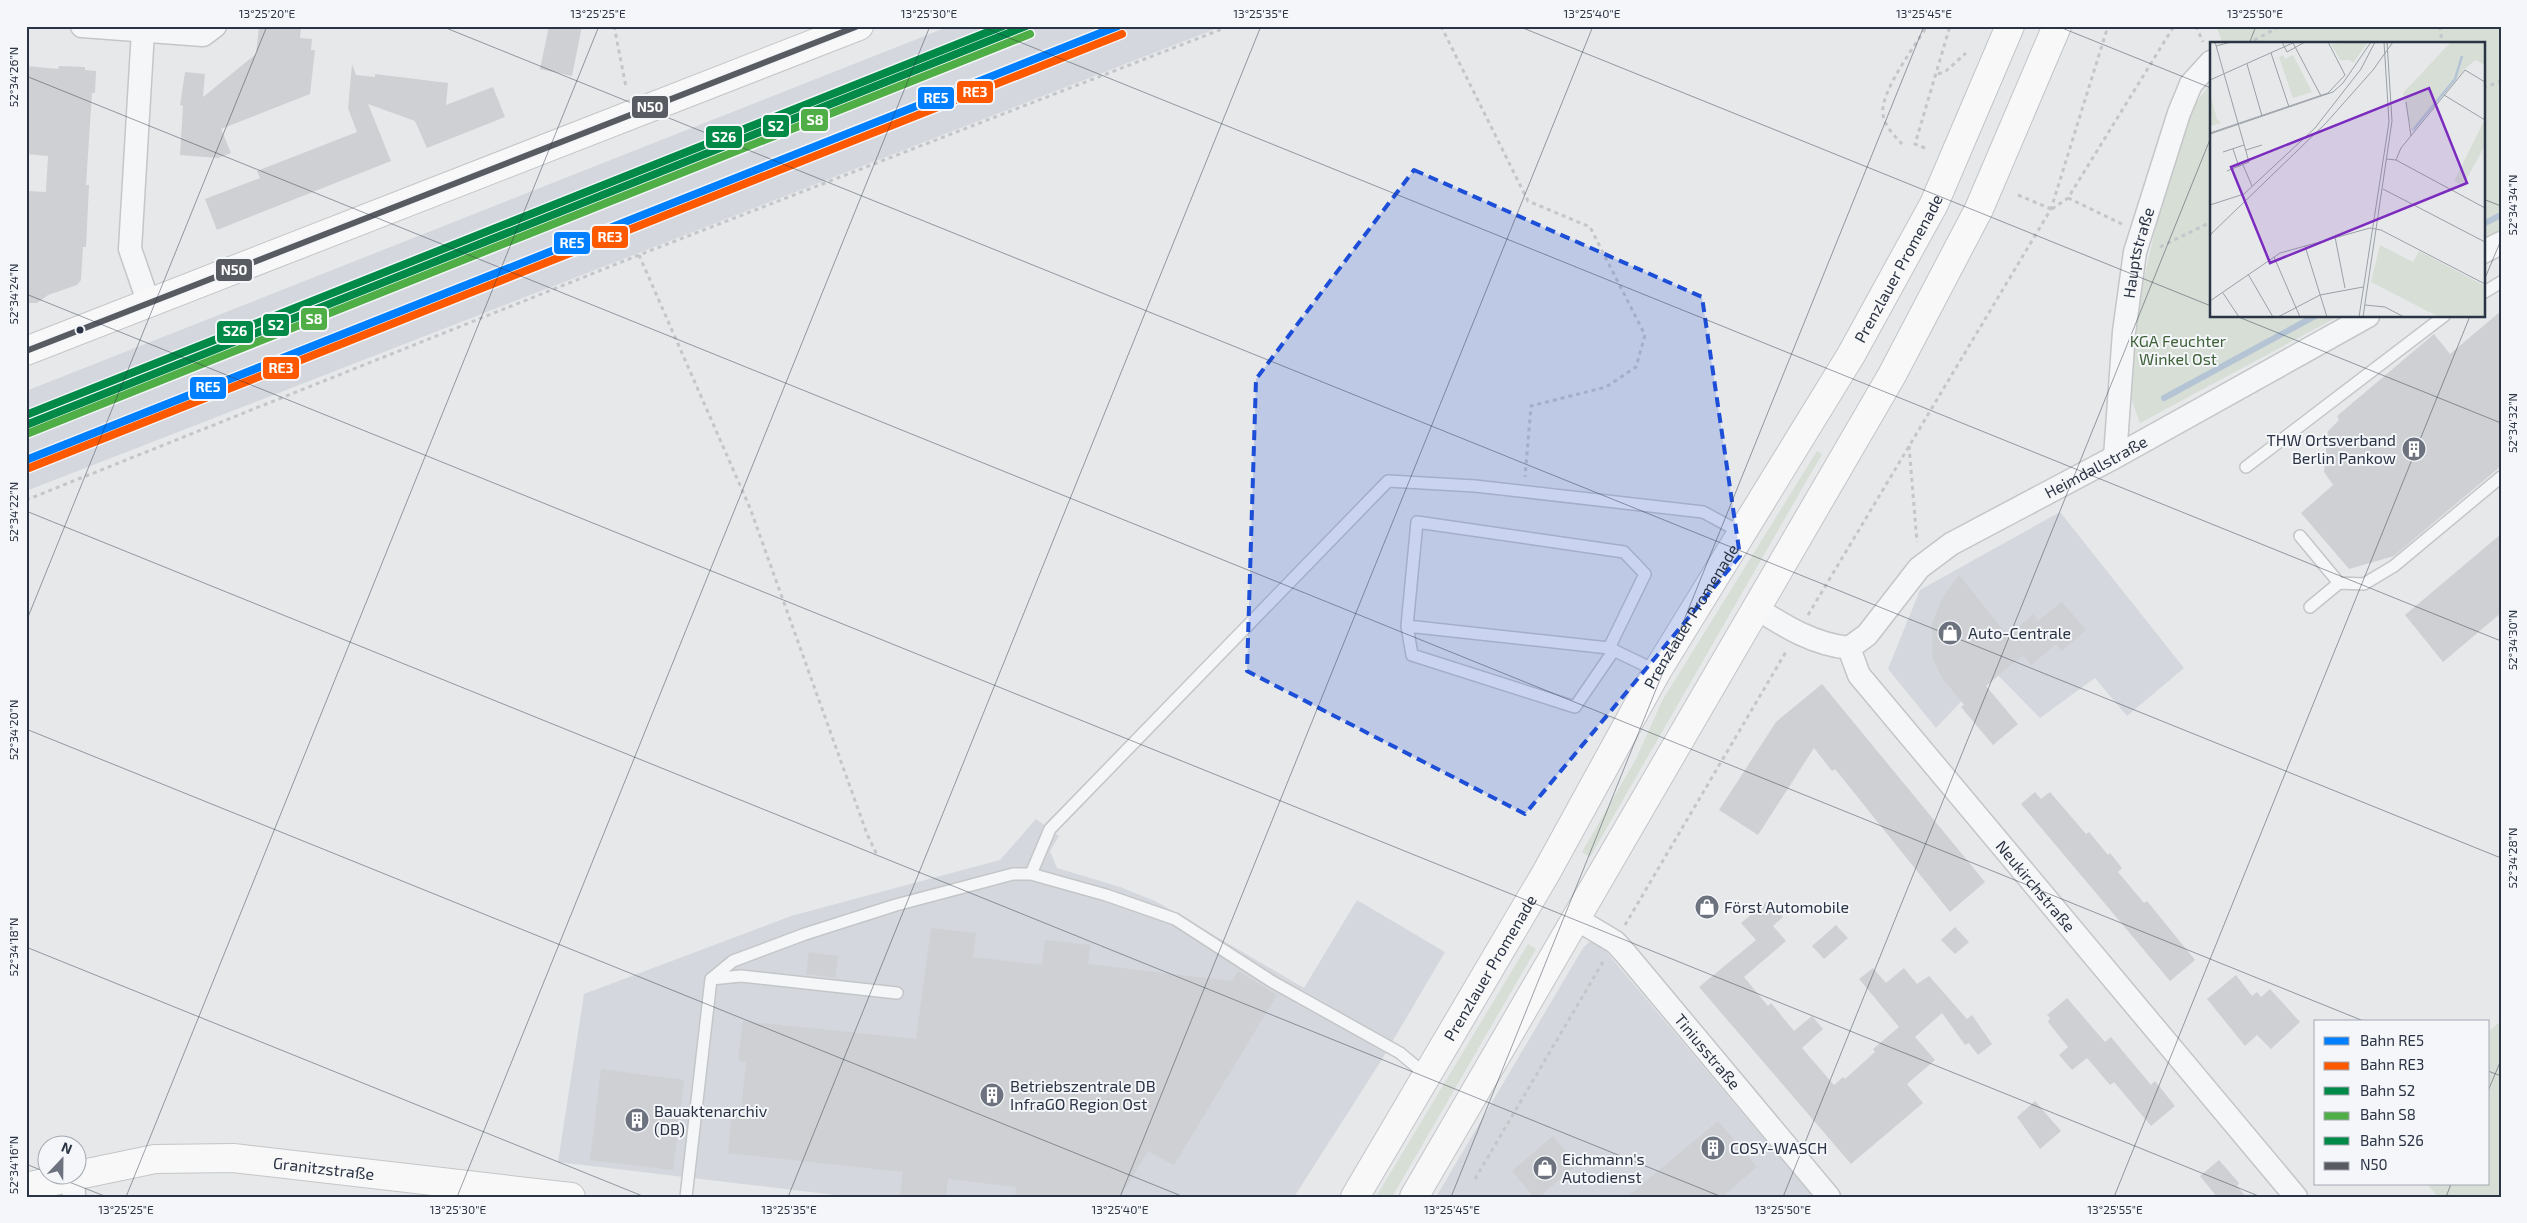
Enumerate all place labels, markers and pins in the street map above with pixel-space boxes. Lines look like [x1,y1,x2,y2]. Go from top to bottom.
unlabelled marker [75,325,85,335]
place label: THW Ortsverband Berlin Pankow [2266,430,2396,467]
building icon: THW Ortsverband Berlin Pankow [2401,436,2427,462]
shop icon: Auto-Centrale [1937,620,1963,646]
place label: Auto-Centrale [1968,623,2071,642]
shop icon: Först Automobile [1694,894,1720,920]
place label: Först Automobile [1724,897,1849,916]
place label: Betriebszentrale DB InfraGO Region Ost [1010,1076,1156,1113]
building icon: Betriebszentrale DB InfraGO Region Ost [979,1082,1005,1108]
place label: Bauaktenarchiv (DB) [654,1101,768,1138]
building icon: Bauaktenarchiv (DB) [624,1107,650,1133]
building icon: COSY-WASCH [1700,1135,1726,1161]
place label: COSY-WASCH [1730,1138,1827,1157]
place label: Eichmann's Autodienst [1562,1149,1645,1186]
shop icon: Eichmann's Autodienst [1532,1155,1558,1181]

